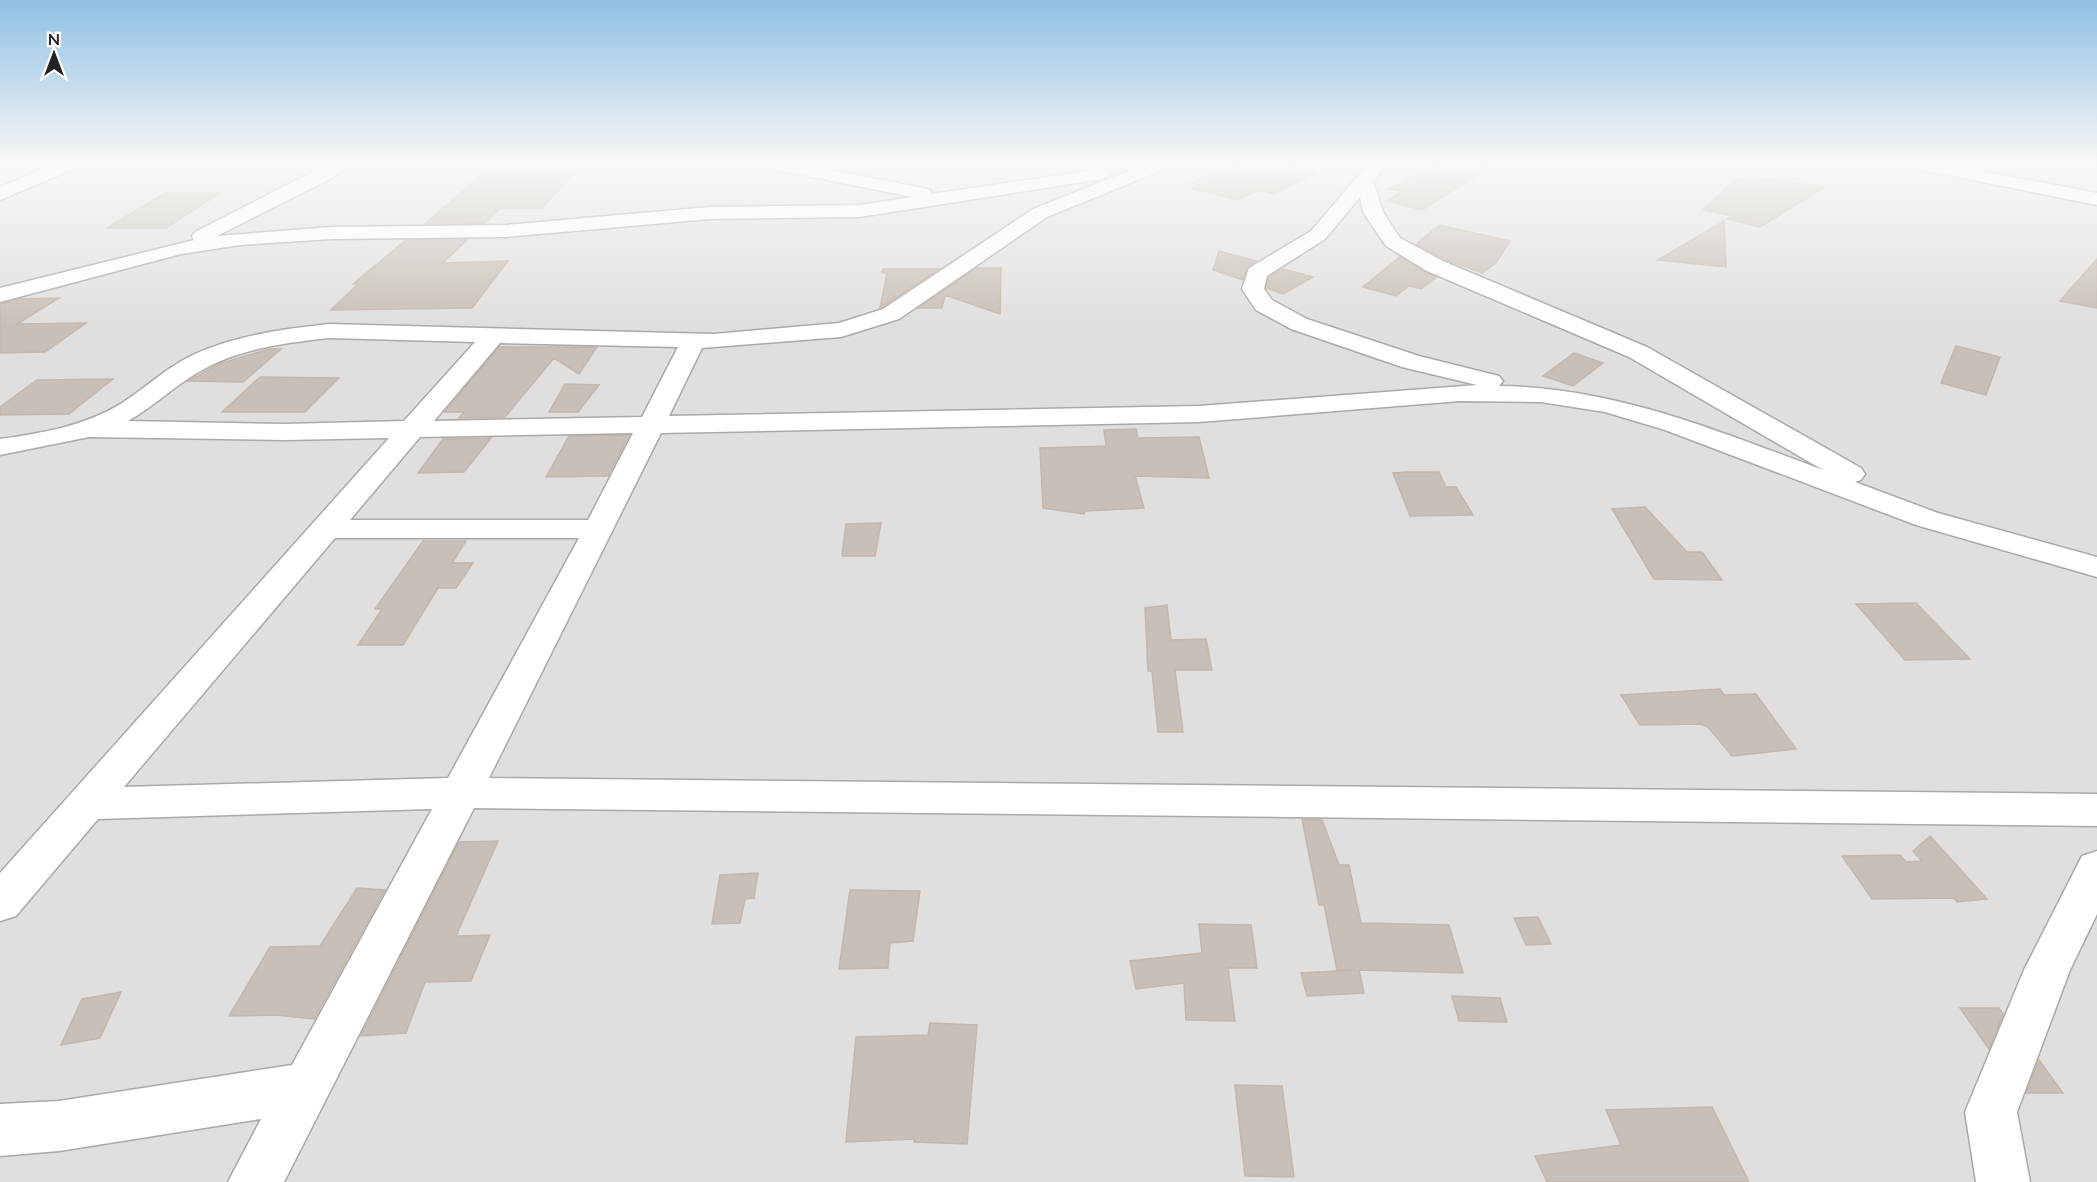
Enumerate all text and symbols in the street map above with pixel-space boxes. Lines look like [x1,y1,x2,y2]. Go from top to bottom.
north arrow [24,24,84,84]
text: N [48,29,60,48]

